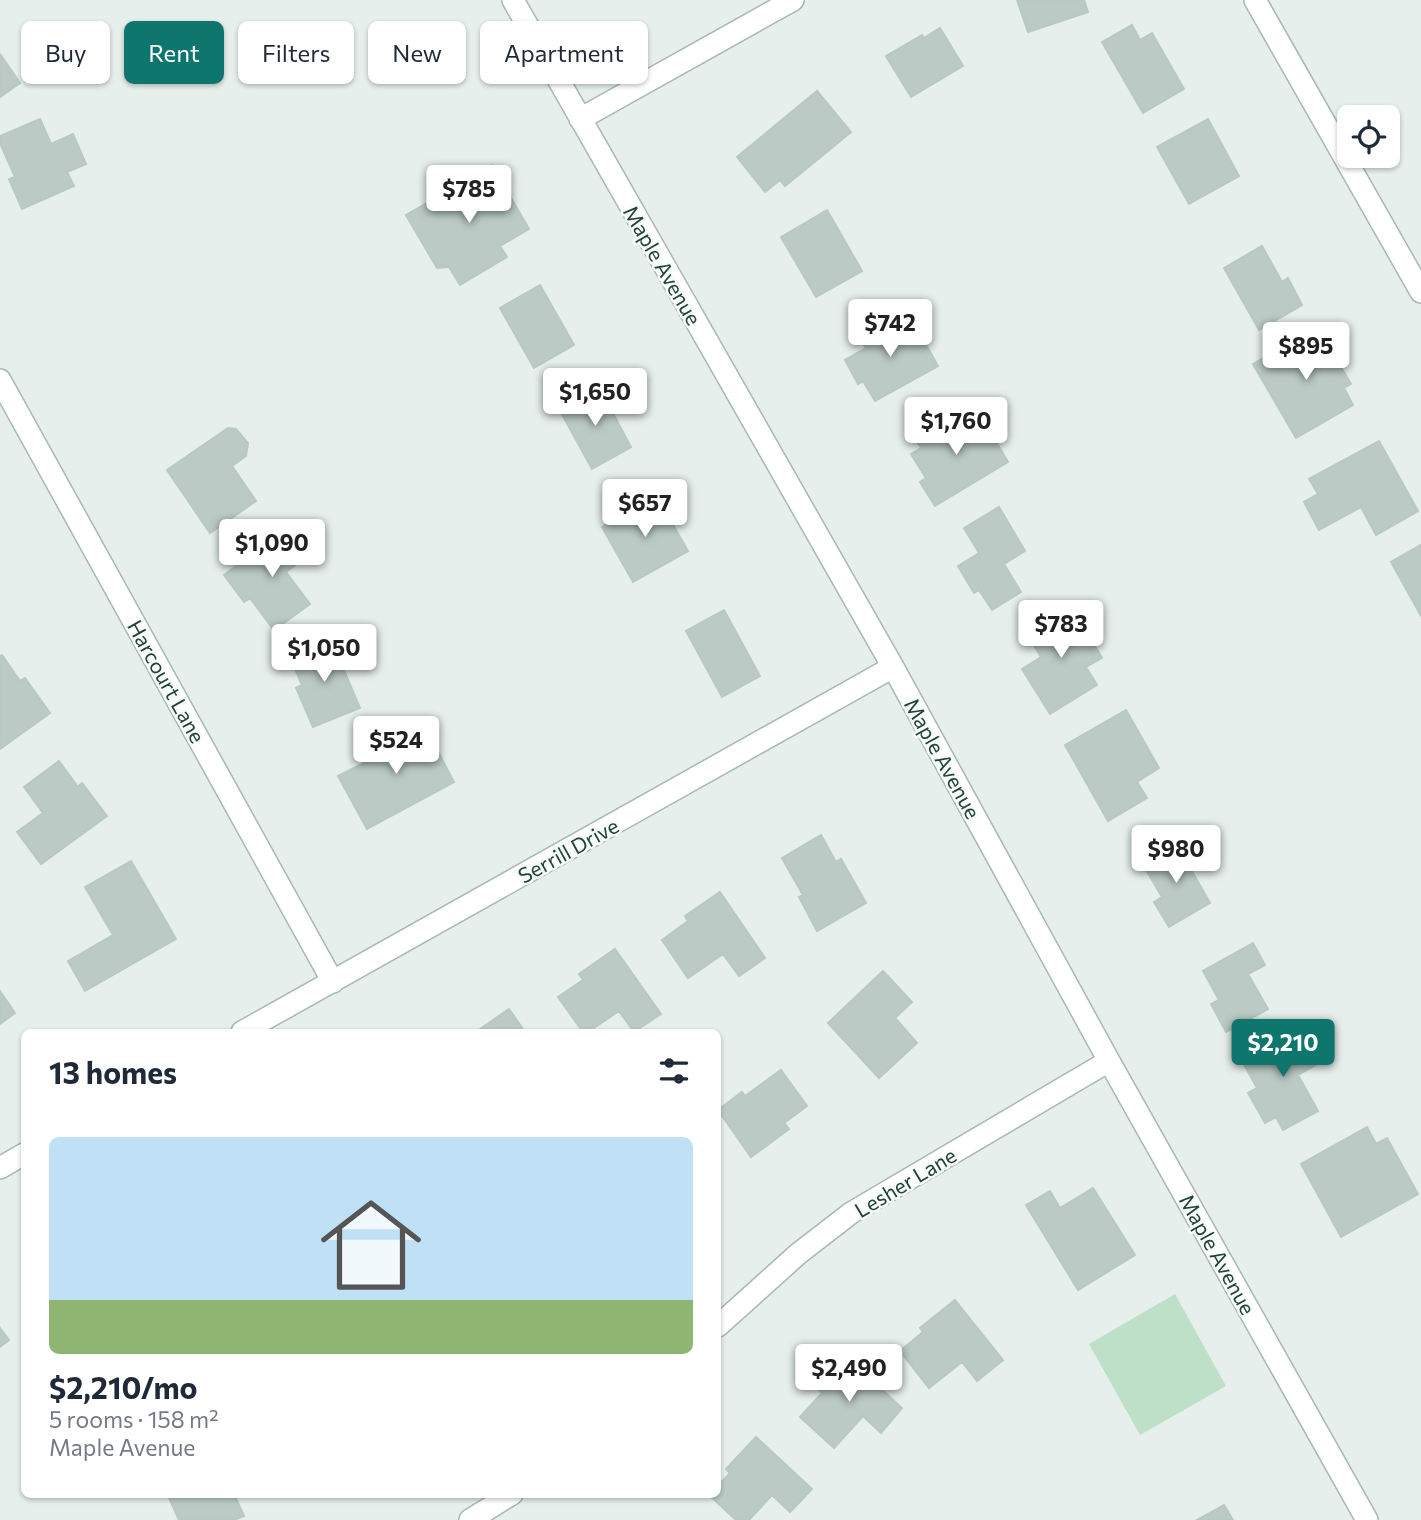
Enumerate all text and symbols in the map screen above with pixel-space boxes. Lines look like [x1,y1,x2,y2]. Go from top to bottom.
chip: Buy [21,21,110,84]
chip: Rent [124,21,224,84]
chip: Filters [238,21,354,84]
chip: New [368,21,466,84]
chip: Apartment [480,21,648,84]
map controls [1337,105,1400,168]
button: locate [1337,105,1400,168]
pin: $785 [428,166,510,225]
text: $785 [442,174,496,202]
street label: Maple Avenue [619,201,707,329]
pin: $742 [849,300,931,359]
text: $742 [864,308,916,336]
pin: $895 [1265,322,1347,382]
text: $895 [1278,331,1334,359]
pin: $1,650 [538,368,652,428]
text: $1,650 [559,377,631,405]
pin: $1,760 [899,398,1013,457]
text: $1,760 [920,406,992,434]
pin: $657 [604,480,686,539]
text: $657 [618,488,672,516]
pin: $1,090 [215,520,329,579]
text: $1,090 [235,528,309,556]
pin: $783 [1020,600,1102,660]
text: $783 [1034,609,1088,637]
street label: Harcourt Lane [123,615,211,747]
pin: $1,050 [267,624,381,684]
text: $1,050 [287,633,361,661]
street label: Maple Avenue [900,693,986,823]
pin: $524 [355,716,437,776]
text: $524 [369,725,423,753]
street label: Serrill Drive [513,812,623,888]
pin: $980 [1135,826,1217,885]
text: $980 [1148,834,1204,862]
pin: $2,210 [1226,1020,1340,1079]
text: $2,210 [1248,1028,1318,1056]
icon: filters [655,1052,693,1090]
text: 13 homes [49,1053,177,1090]
street label: Lesher Lane [850,1142,960,1222]
icon: home [308,1182,434,1308]
street label: Maple Avenue [1175,1189,1261,1319]
pin: $2,490 [792,1344,906,1404]
text: $2,490 [811,1353,887,1381]
text: $2,210/mo [49,1368,198,1405]
text: 5 rooms · 158 m² [49,1405,218,1433]
text: Maple Avenue [49,1433,195,1461]

